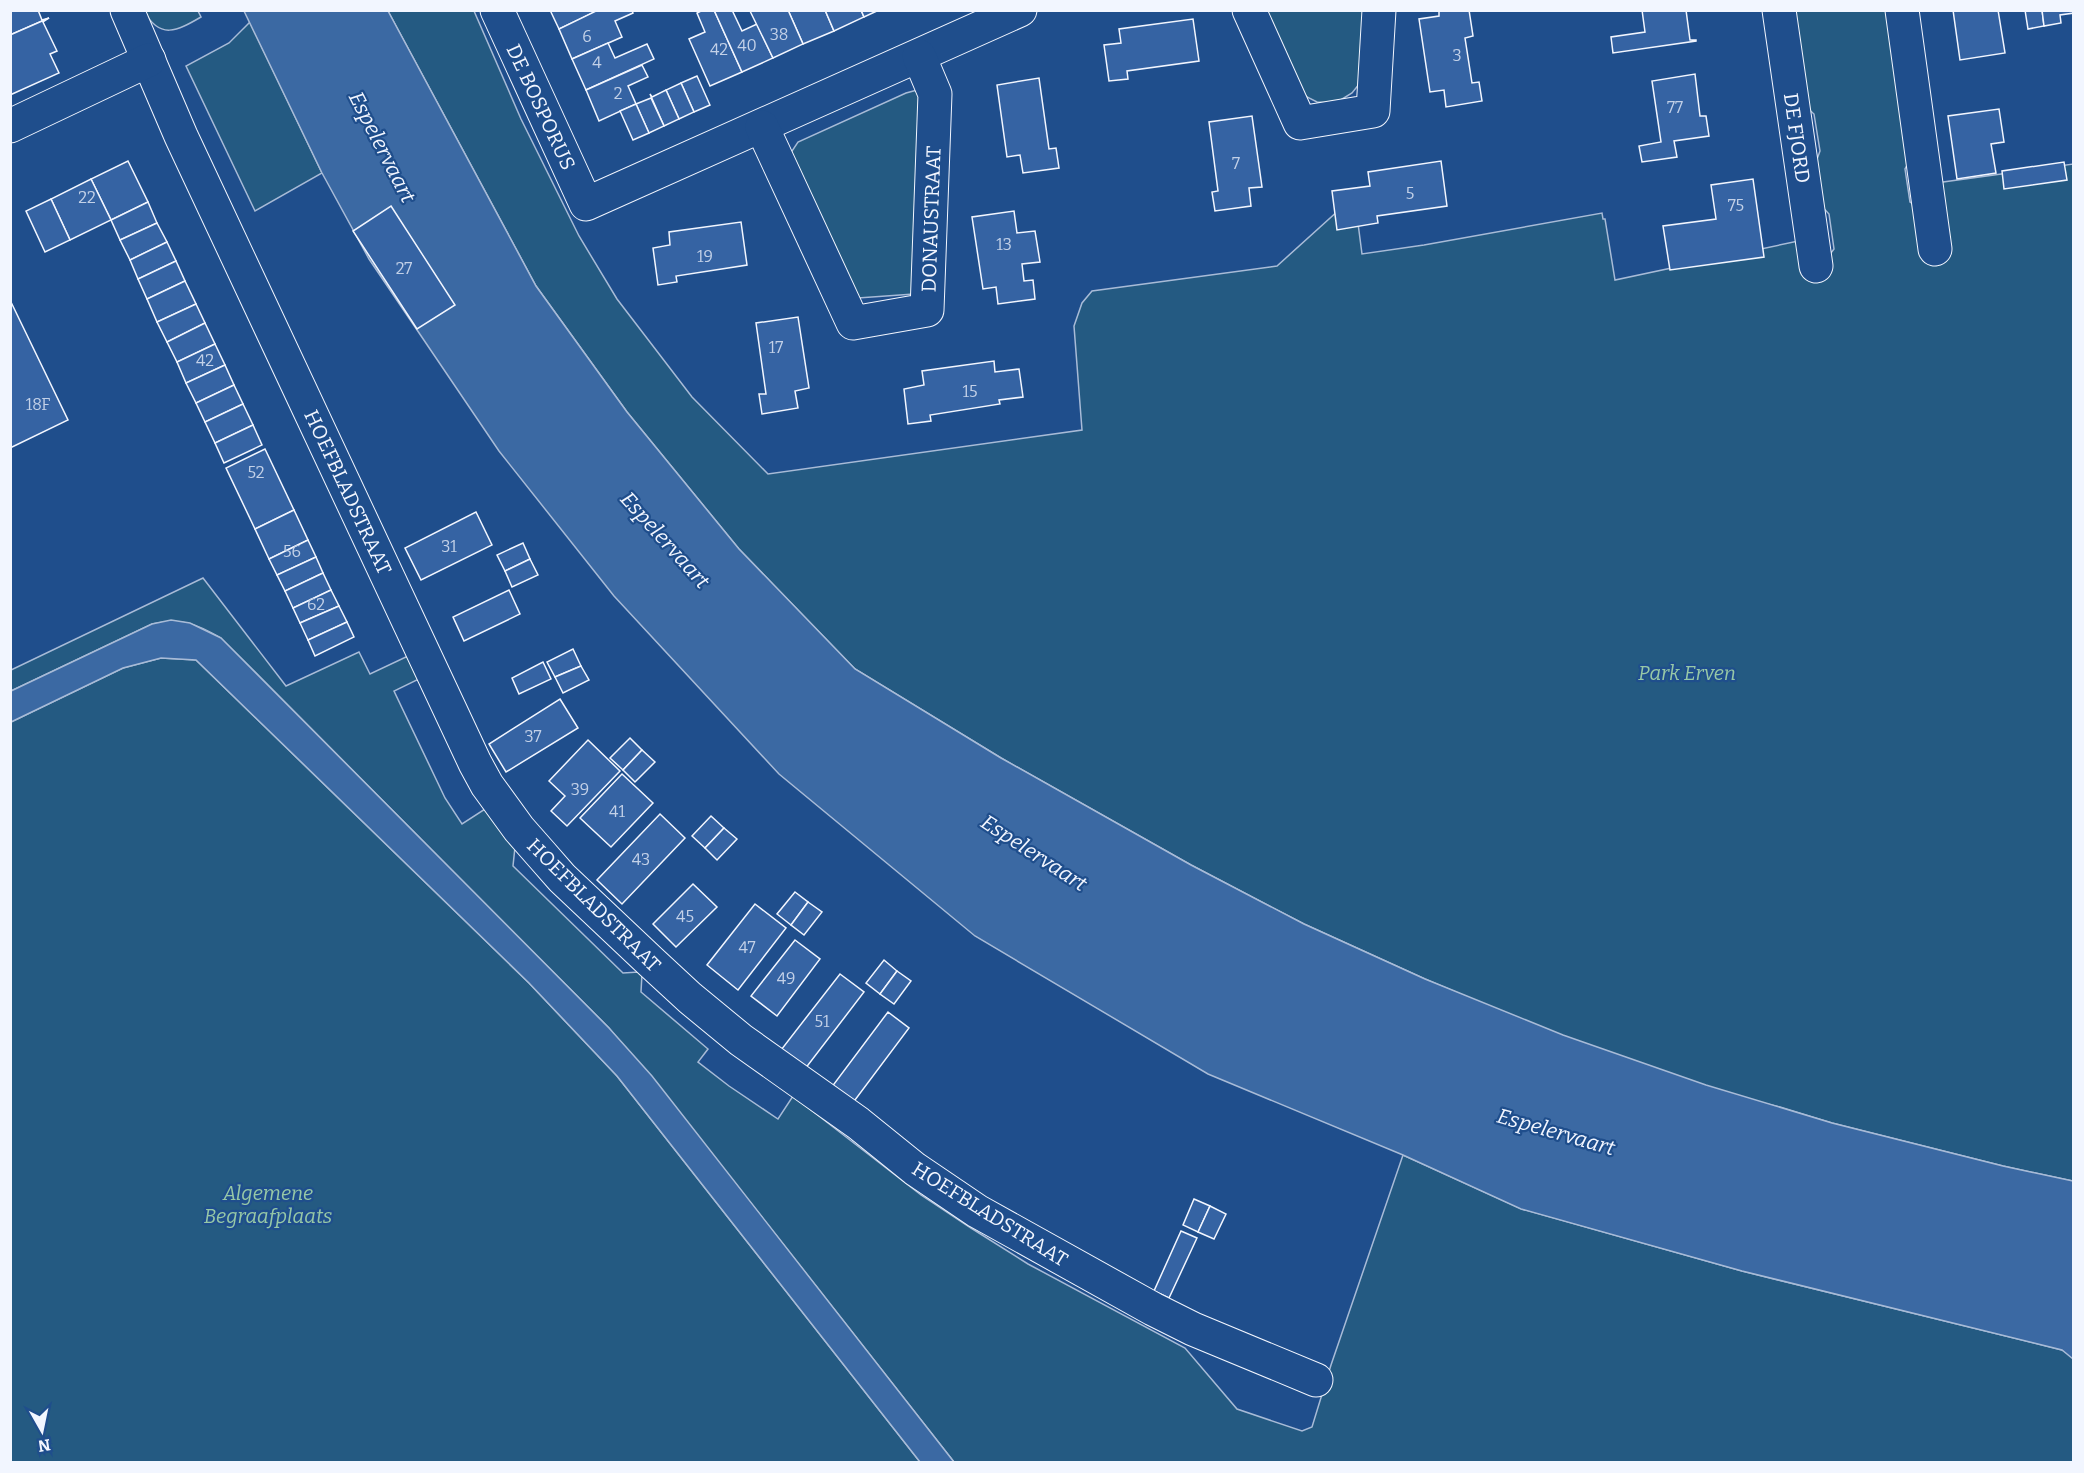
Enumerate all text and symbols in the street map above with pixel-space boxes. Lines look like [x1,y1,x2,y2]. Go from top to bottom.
house number: 38 [770,25,788,44]
house number: 6 [582,27,592,46]
house number: 40 [737,36,757,55]
street label: DE BOSPORUS [501,40,581,174]
house number: 42 [710,40,728,59]
house number: 3 [1452,46,1462,65]
house number: 4 [592,53,602,72]
house number: 2 [614,84,622,103]
water label: Espelervaart [343,87,421,207]
street label: DE FJORD [1779,91,1815,185]
house number: 77 [1667,98,1683,117]
street label: DONAUSTRAAT [916,145,946,293]
house number: 7 [1232,154,1240,173]
house number: 5 [1406,184,1414,203]
house number: 22 [78,188,96,207]
house number: 75 [1728,196,1744,215]
house number: 13 [996,235,1012,254]
house number: 19 [697,247,713,266]
house number: 27 [396,259,412,278]
house number: 17 [769,338,783,357]
house number: 42 [196,351,214,370]
house number: 15 [962,382,978,401]
house number: 18F [26,395,50,414]
street label: HOEFBLADSTRAAT [299,406,397,578]
house number: 52 [248,463,264,482]
water label: Espelervaart [615,486,716,594]
house number: 31 [441,537,457,556]
house number: 56 [283,542,301,561]
house number: 62 [307,595,325,614]
park label: Park Erven [1638,661,1736,685]
house number: 37 [524,727,542,746]
house number: 39 [571,780,589,799]
house number: 41 [609,802,625,821]
water label: Espelervaart [976,809,1092,897]
street label: HOEFBLADSTRAAT [522,833,666,977]
house number: 43 [632,850,650,869]
house number: 45 [676,907,694,926]
house number: 47 [738,938,756,957]
house number: 49 [777,969,795,988]
house number: 51 [815,1012,830,1031]
water label: Espelervaart [1494,1103,1618,1161]
street label: HOEFBLADSTRAAT [908,1156,1072,1272]
park label: Algemene Begraafplaats [204,1181,332,1229]
north arrow [12,1401,72,1461]
text: N [37,1435,52,1456]

